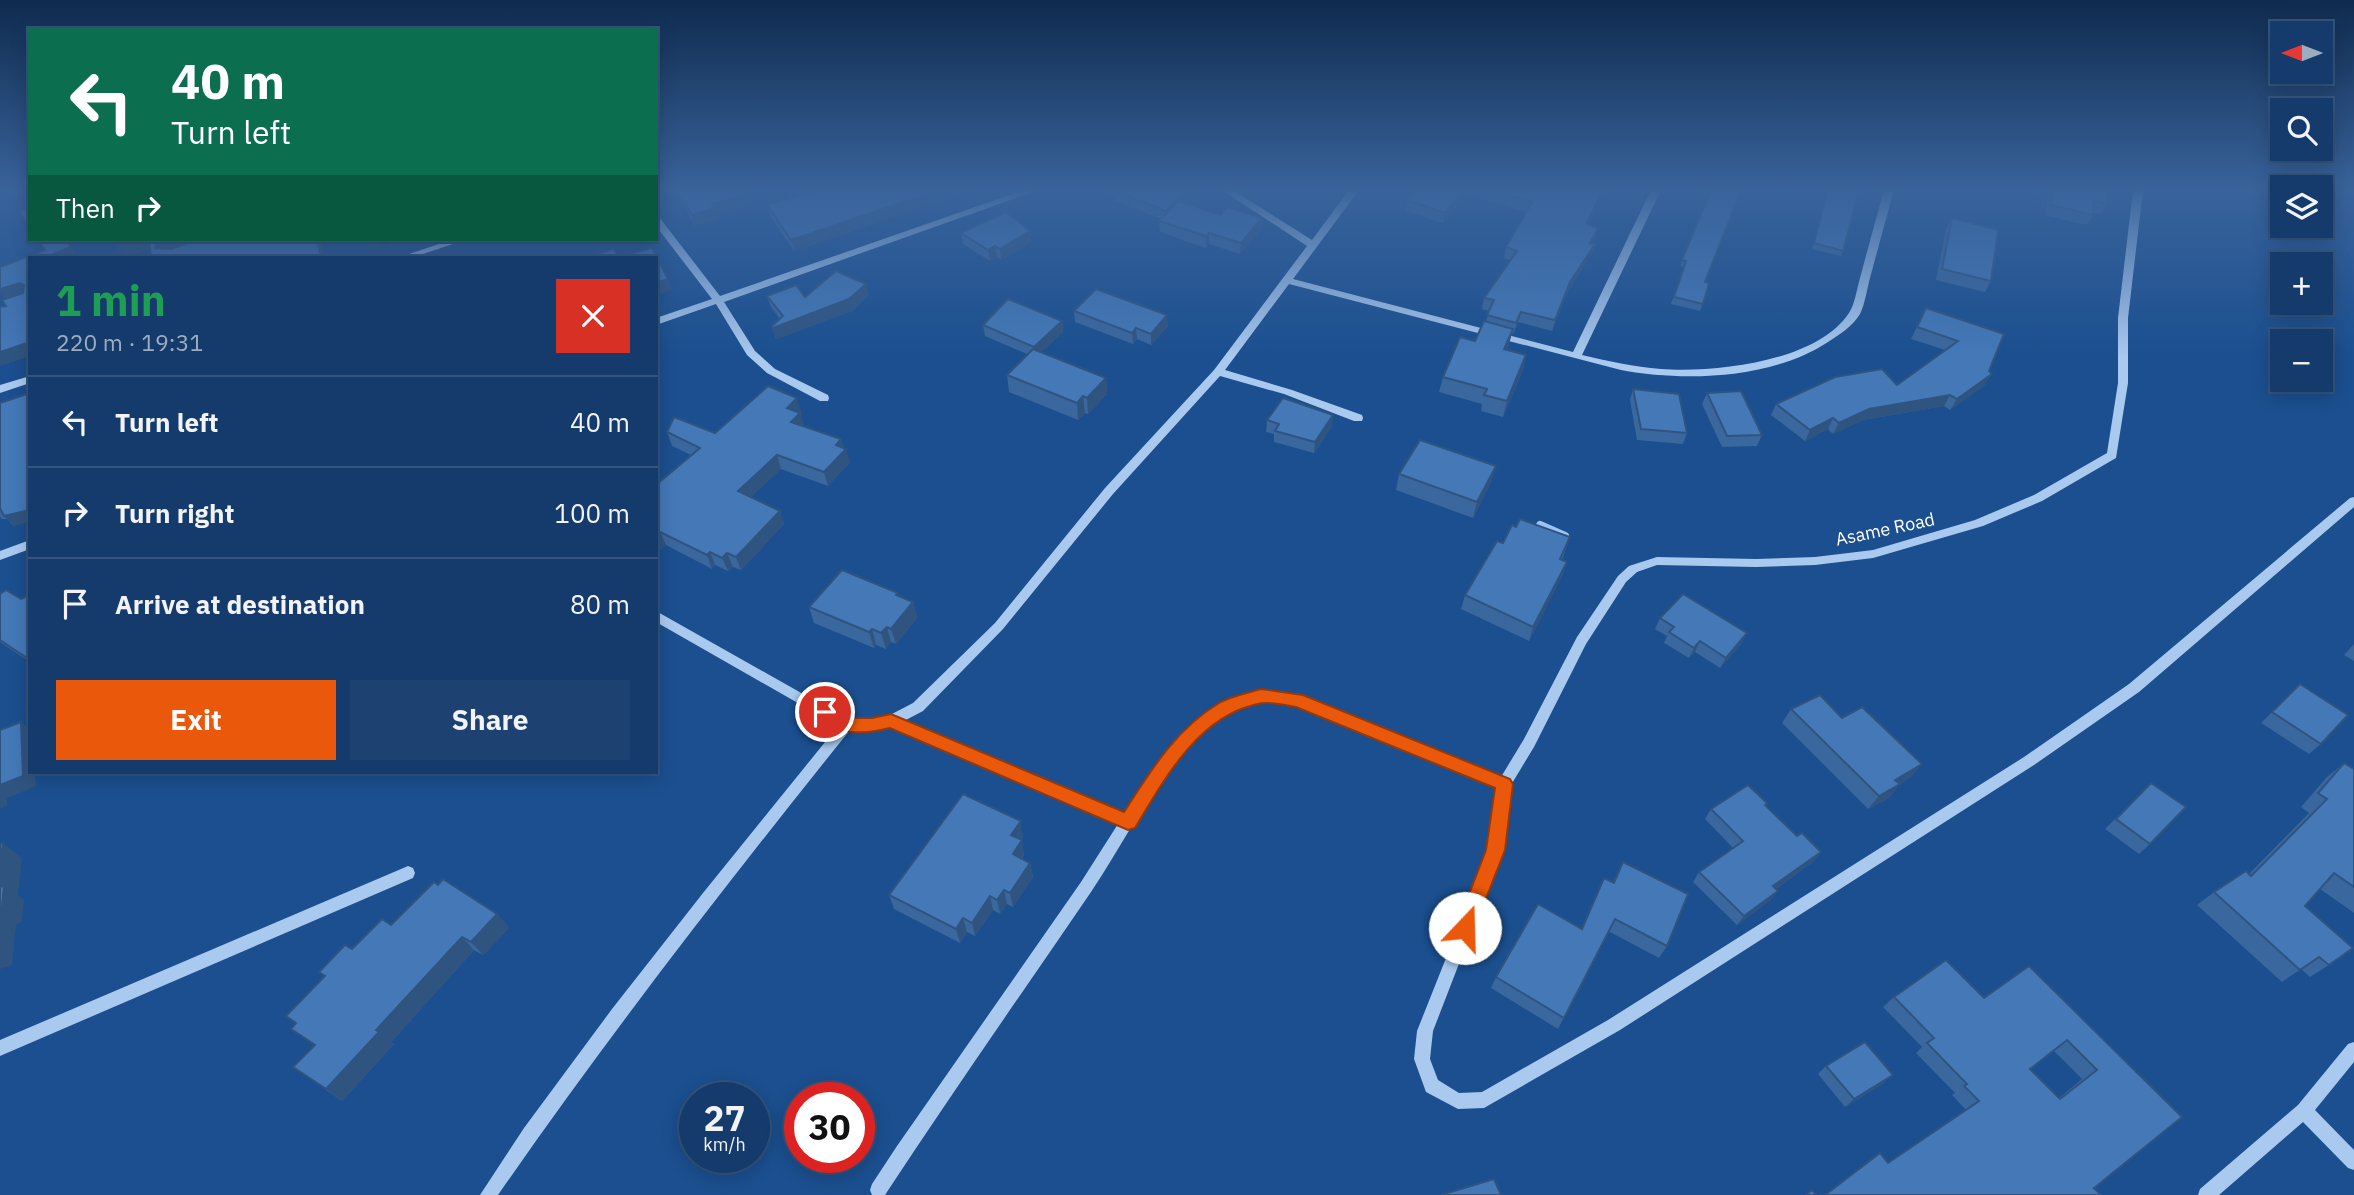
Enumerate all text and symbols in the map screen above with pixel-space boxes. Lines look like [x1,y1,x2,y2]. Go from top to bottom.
north arrow [2270,21,2333,84]
map controls [2270,21,2333,392]
text: 40 m [171,49,285,112]
icon: left [56,56,147,147]
button: search [2270,98,2333,161]
text: Turn left [171,111,291,153]
button: layers [2270,175,2333,238]
icon: right [129,189,167,227]
text: Then [56,191,115,225]
button: + [2270,252,2333,315]
text: 1 min [56,273,166,328]
button: close [556,279,630,353]
text: 220 m · 19:31 [56,327,203,357]
button: − [2270,329,2333,392]
icon: left [56,403,94,441]
text: Turn left [115,405,218,439]
text: 40 m [570,405,630,439]
icon: right [56,494,94,532]
text: Turn right [115,496,234,530]
text: 100 m [554,496,630,530]
street label: Asame Road [1833,507,1937,551]
icon: arrive [56,585,94,623]
text: Arrive at destination [115,587,365,621]
text: 80 m [570,587,630,621]
button: Exit [56,680,336,760]
button: Share [350,680,630,760]
pin [795,682,855,742]
icon: arrive [806,693,844,731]
position arrow [1428,891,1502,965]
speed limit sign: 30 [784,1082,875,1173]
text: 27 [703,1095,746,1141]
text: km/h [703,1133,746,1156]

